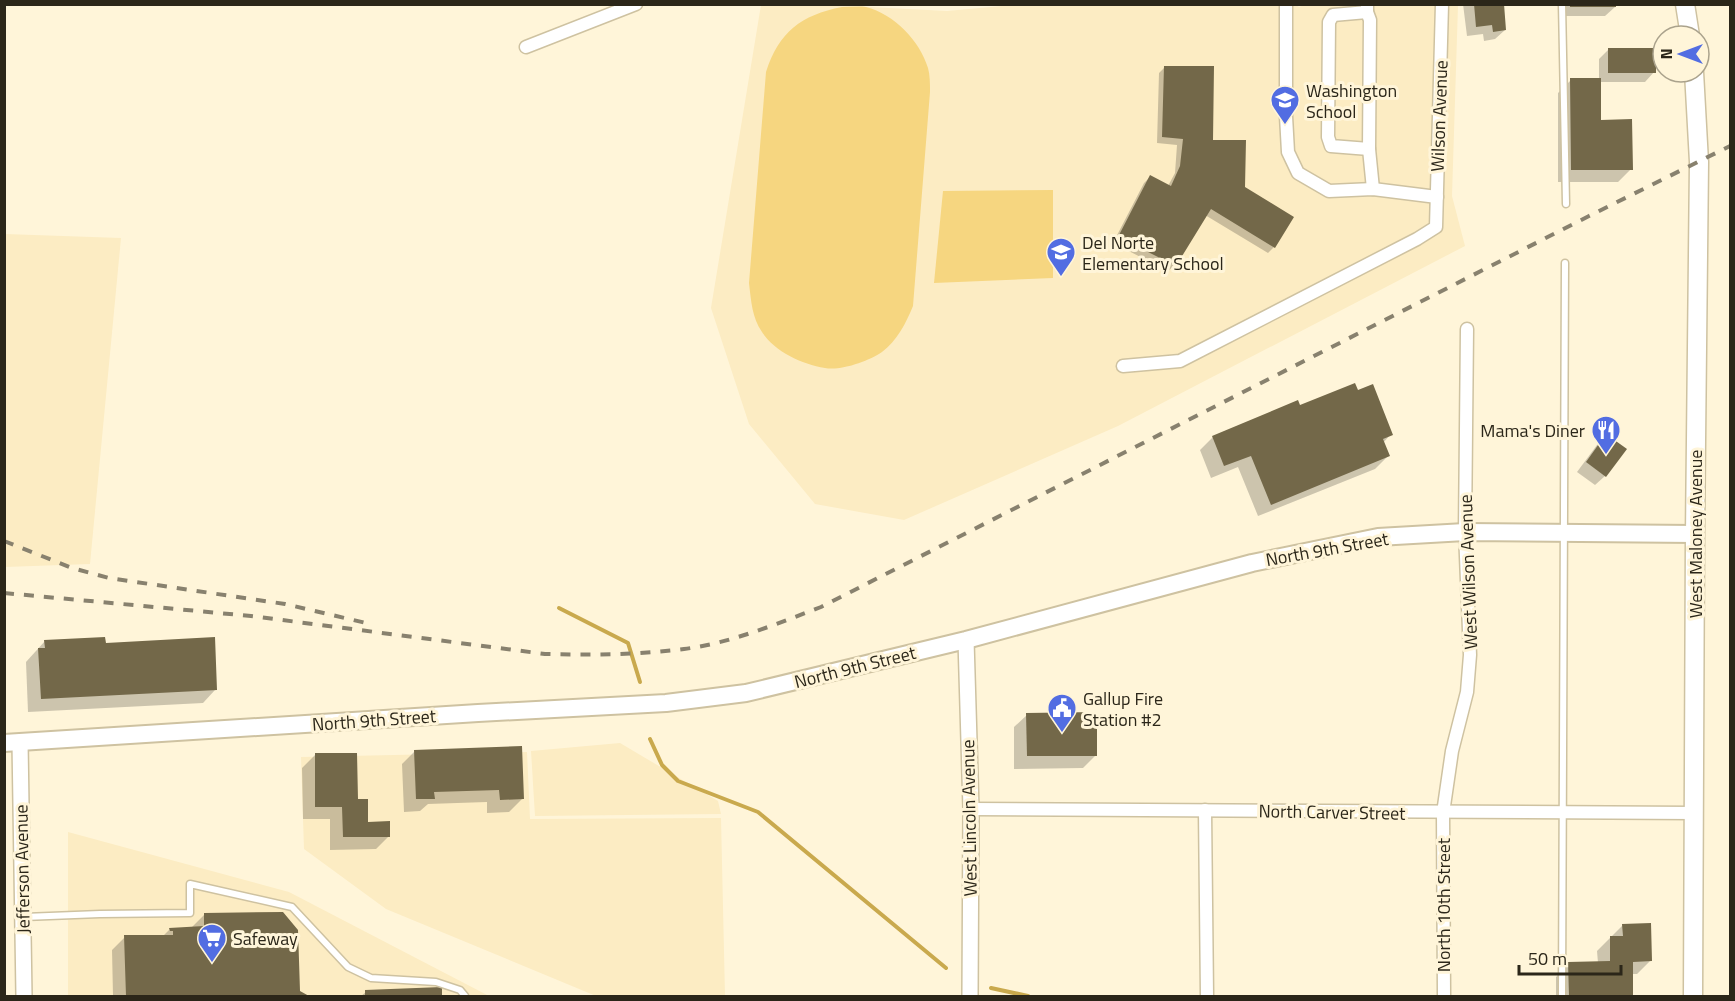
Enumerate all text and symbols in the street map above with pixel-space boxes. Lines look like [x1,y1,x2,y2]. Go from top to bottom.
north arrow [1651,24,1711,84]
text: N [1654,48,1678,60]
street label: Wilson Avenue [1424,60,1454,172]
place label: Washington School [1306,77,1397,125]
school or university icon: Washington School [1269,84,1301,126]
place label: Del Norte Elementary School [1082,229,1224,277]
school or university icon: Del Norte Elementary School [1045,236,1077,278]
restaurant icon: Mama's Diner [1590,414,1622,456]
place label: Mama's Diner [1480,417,1585,444]
street label: West Maloney Avenue [1682,450,1709,618]
street label: West Wilson Avenue [1452,494,1484,650]
street label: North 9th Street [1264,525,1391,573]
street label: North 9th Street [791,639,919,695]
place label: Gallup Fire Station #2 [1083,685,1163,733]
public building icon: Gallup Fire Station #2 [1046,692,1078,734]
street label: North 9th Street [311,702,438,738]
street label: West Lincoln Avenue [954,739,984,897]
street label: North Carver Street [1258,797,1406,827]
street label: Jefferson Avenue [7,804,37,934]
street label: North 10th Street [1430,837,1457,972]
supermarket icon: Safeway [196,922,228,964]
place label: Safeway [233,925,298,952]
scale bar [1519,938,1621,976]
text: 50 m [1528,945,1567,972]

